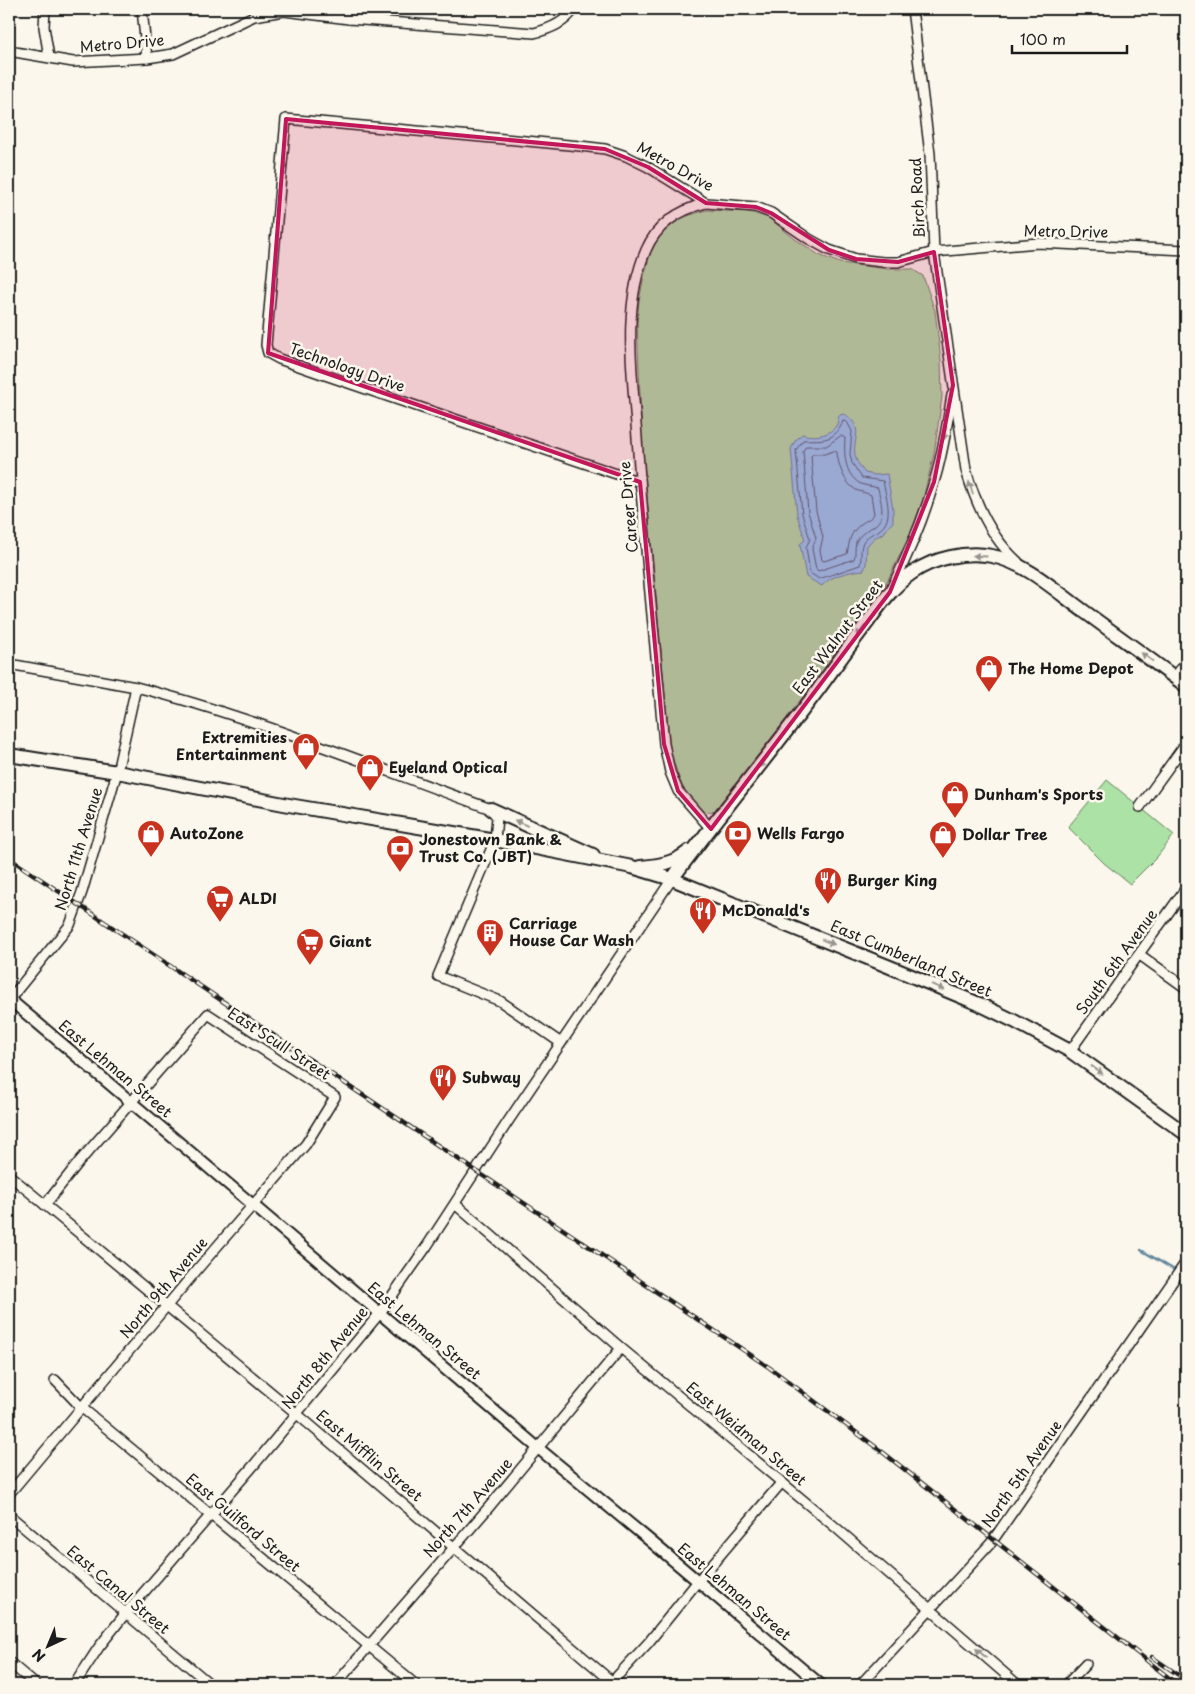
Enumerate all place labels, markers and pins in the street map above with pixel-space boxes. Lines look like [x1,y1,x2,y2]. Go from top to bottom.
shop icon: The Home Depot [974,654,1004,693]
place label: The Home Depot [1008,656,1134,679]
place label: Extremities Entertainment [176,725,287,765]
shop icon: Extremities Entertainment [291,732,321,771]
shop icon: Eyeland Optical [355,753,385,792]
place label: Eyeland Optical [389,755,508,778]
shop icon: Dunham's Sports [940,780,970,819]
place label: Dunham's Sports [974,782,1103,805]
shop icon: AutoZone [136,819,166,858]
bank icon: Wells Fargo [723,819,753,858]
shop icon: Dollar Tree [928,820,958,859]
place label: AutoZone [170,821,244,844]
place label: Wells Fargo [757,821,845,844]
place label: Dollar Tree [962,822,1048,845]
place label: Jonestown Bank & Trust Co. (JBT) [419,827,562,867]
bank icon: Jonestown Bank & Trust Co. (JBT) [385,834,415,873]
restaurant icon: Burger King [813,866,843,905]
place label: Burger King [847,868,937,891]
supermarket icon: ALDI [205,884,235,923]
place label: ALDI [238,886,277,909]
restaurant icon: McDonald's [688,896,718,935]
place label: McDonald's [722,898,810,921]
place label: Carriage House Car Wash [509,911,634,951]
building icon: Carriage House Car Wash [475,918,505,957]
supermarket icon: Giant [295,927,325,966]
place label: Giant [329,929,372,952]
restaurant icon: Subway [428,1063,458,1102]
place label: Subway [462,1065,521,1088]

